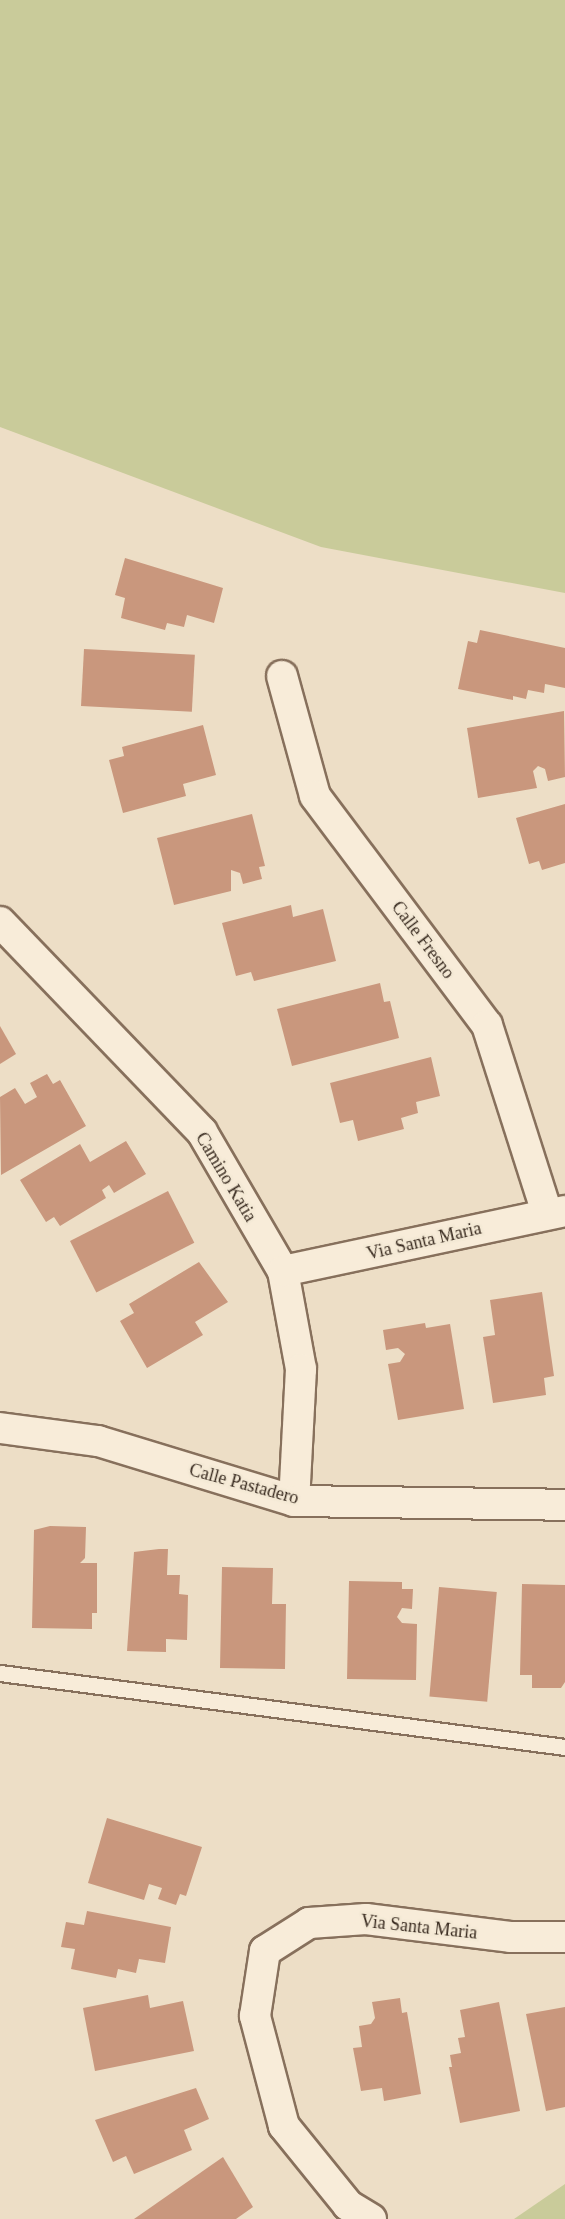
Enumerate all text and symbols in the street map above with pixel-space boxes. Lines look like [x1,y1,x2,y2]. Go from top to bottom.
street label: Calle Fresno [387,897,459,983]
street label: Camino Katia [191,1128,261,1226]
street label: Via Santa Maria [365,1217,483,1265]
street label: Calle Pastadero [187,1459,301,1509]
street label: Via Santa Maria [360,1910,478,1944]

